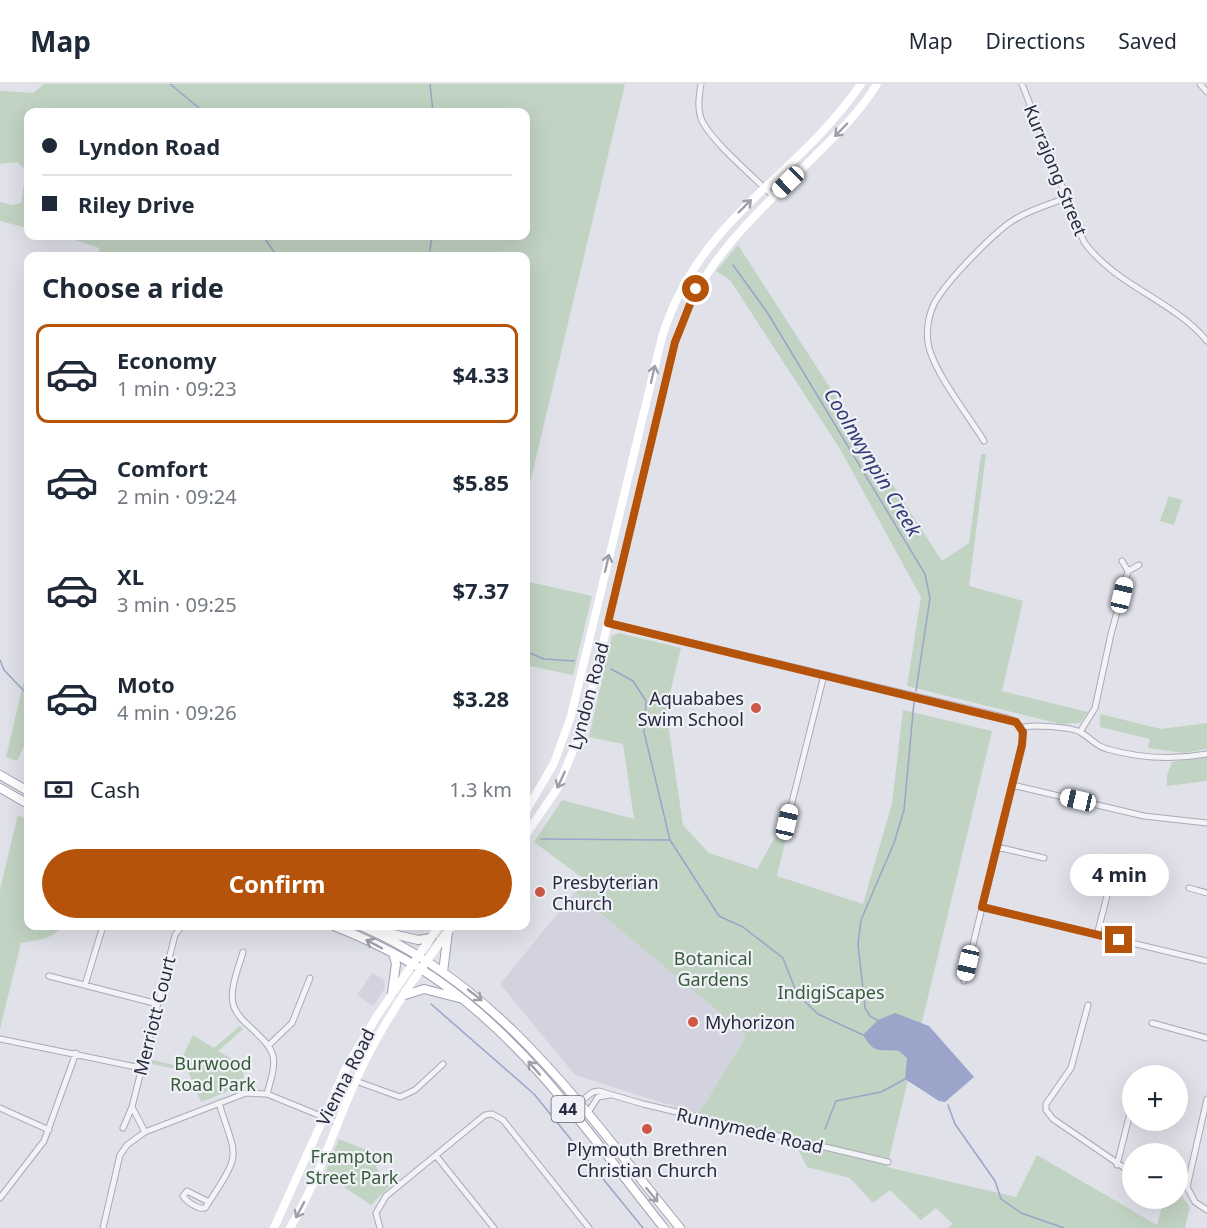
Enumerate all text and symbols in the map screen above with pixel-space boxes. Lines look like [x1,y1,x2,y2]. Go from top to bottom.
text: Map [30,22,91,60]
text: Map [909,27,953,55]
text: Directions [986,27,1085,55]
text: Saved [1118,27,1177,55]
street label: Kurrajong Street [1019,101,1093,240]
one-way arrow [834,122,848,137]
text: Lyndon Road [78,131,220,161]
car [769,163,807,201]
text: Riley Drive [78,189,195,219]
one-way arrow [737,199,752,214]
text: Choose a ride [42,269,224,306]
route start [682,275,709,302]
text: Economy [117,345,216,375]
icon: car [45,347,99,401]
text: $4.33 [452,359,509,389]
one-way arrow [647,365,659,384]
text: 1 min · 09:23 [117,375,237,402]
water label: Coolnwynpin Creek [818,383,929,542]
text: Comfort [117,453,208,483]
icon: car [45,455,99,509]
text: $5.85 [452,467,509,497]
text: 2 min · 09:24 [117,483,237,510]
one-way arrow [602,554,614,573]
text: XL [117,561,144,591]
icon: car [45,563,99,617]
text: $7.37 [452,575,509,605]
car [1109,575,1135,615]
text: 3 min · 09:25 [117,591,237,618]
street label: Lyndon Road [562,639,614,753]
text: Moto [117,669,175,699]
icon: car [45,671,99,725]
text: $3.28 [452,683,509,713]
place label: Aquababes Swim School [638,686,744,731]
text: 4 min · 09:26 [117,699,237,726]
marker: Aquababes Swim School [749,701,763,715]
one-way arrow [555,770,567,788]
icon: cash [42,773,75,806]
text: Cash [90,774,140,804]
text: 1.3 km [449,776,512,803]
car [1058,787,1098,813]
car [774,802,800,842]
button: Confirm [42,849,512,918]
callout: 4 min [1070,853,1168,895]
text: 4 min [1092,861,1147,888]
place label: Presbyterian Church [552,870,659,915]
marker: Presbyterian Church [533,885,547,899]
route end [1105,926,1132,953]
one-way arrow [366,938,384,949]
car [955,943,981,983]
park label: Botanical Gardens [674,946,752,991]
street label: Merriott Court [128,953,181,1078]
park label: IndigiScapes [777,980,885,1004]
one-way arrow [467,989,483,1002]
place label: Myhorizon [705,1010,795,1034]
marker: Myhorizon [686,1015,700,1029]
street label: Vienna Road [310,1024,380,1130]
park label: Burwood Road Park [170,1051,256,1096]
one-way arrow [527,1061,541,1076]
map controls [1122,1065,1188,1209]
button: + [1122,1065,1188,1131]
road number: 44 [552,1096,584,1122]
street label: Runnymede Road [674,1101,826,1159]
marker: Plymouth Brethren Christian Church [640,1122,654,1136]
place label: Plymouth Brethren Christian Church [567,1137,727,1182]
button: − [1122,1143,1188,1209]
park label: Frampton Street Park [306,1144,399,1189]
one-way arrow [646,1186,659,1202]
one-way arrow [294,1201,306,1218]

